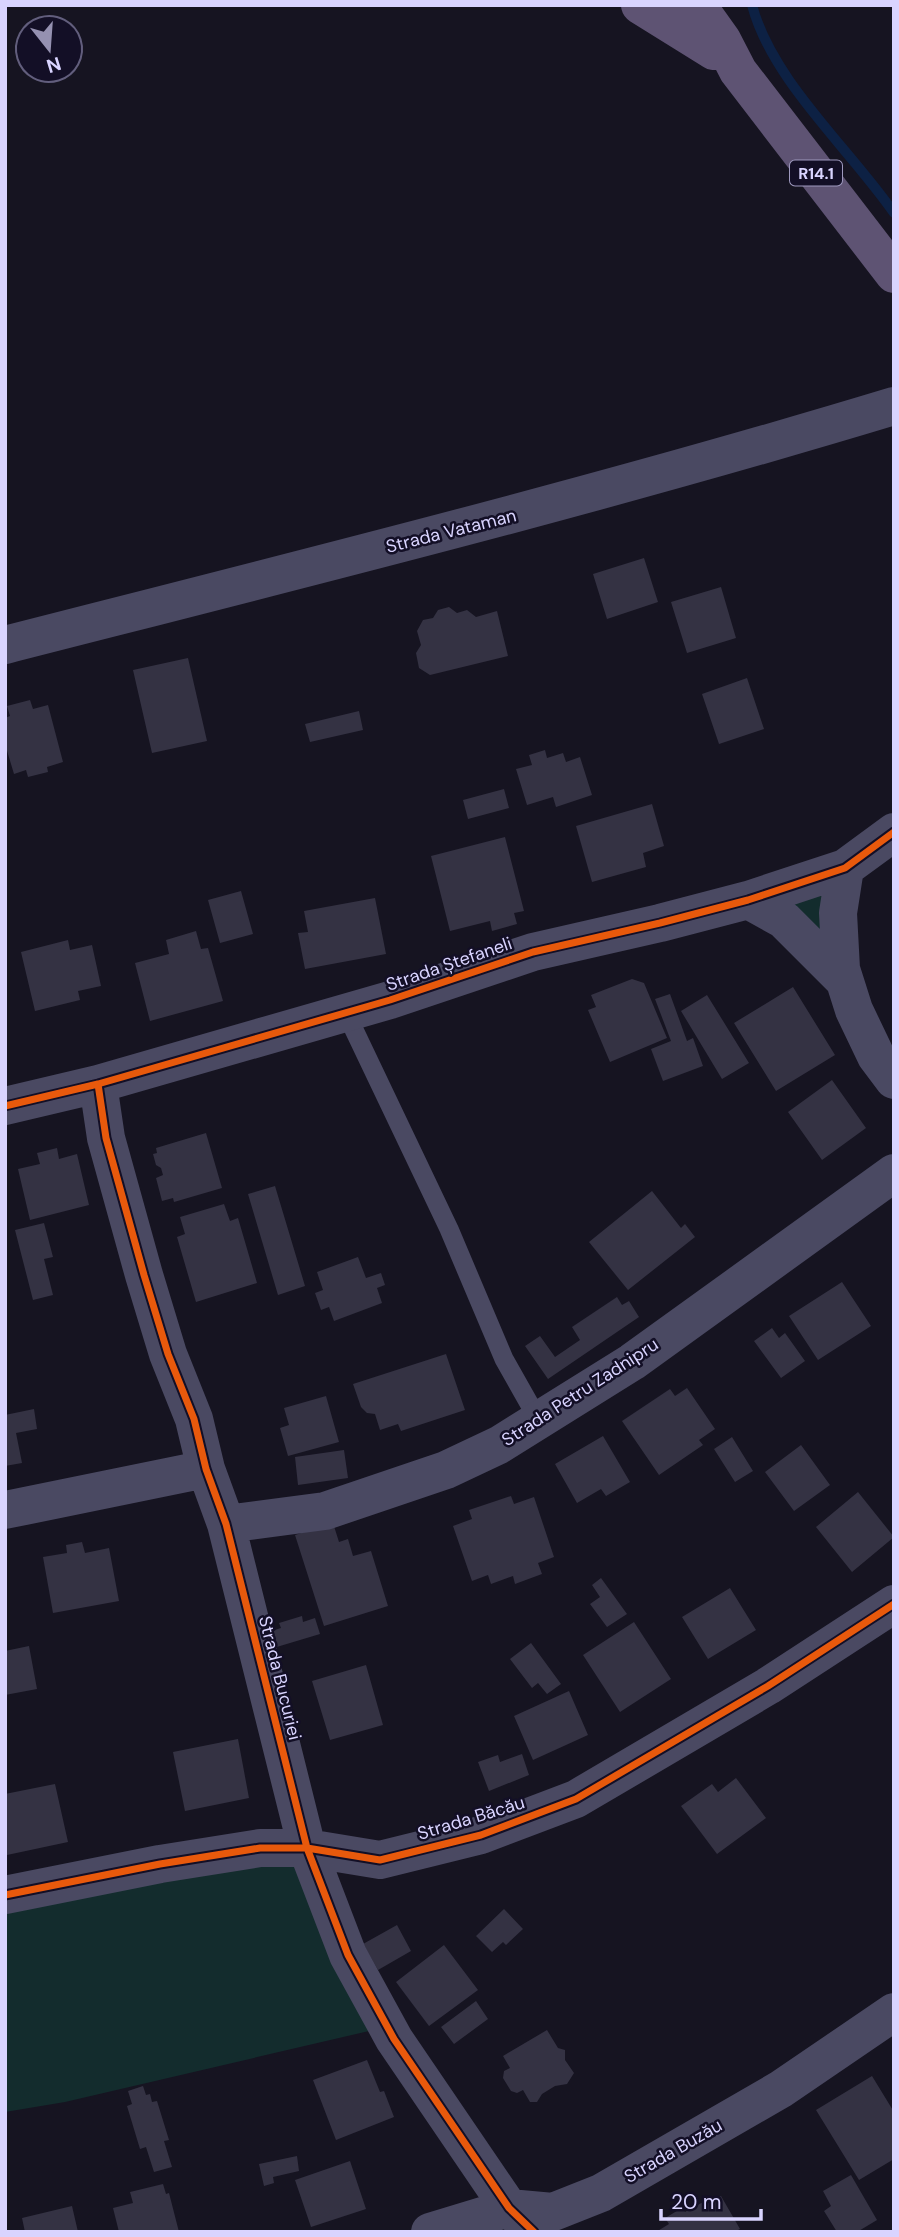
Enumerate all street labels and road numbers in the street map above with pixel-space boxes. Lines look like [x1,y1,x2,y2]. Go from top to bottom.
road number: R14.1 [790,160,842,186]
street label: Strada Vataman [383,503,519,559]
street label: Strada Ștefaneli [383,931,515,997]
street label: Strada Petru Zadnipru [497,1332,663,1452]
street label: Strada Bucuriei [253,1613,307,1743]
street label: Strada Băcău [414,1790,528,1846]
street label: Strada Buzău [620,2113,726,2189]

